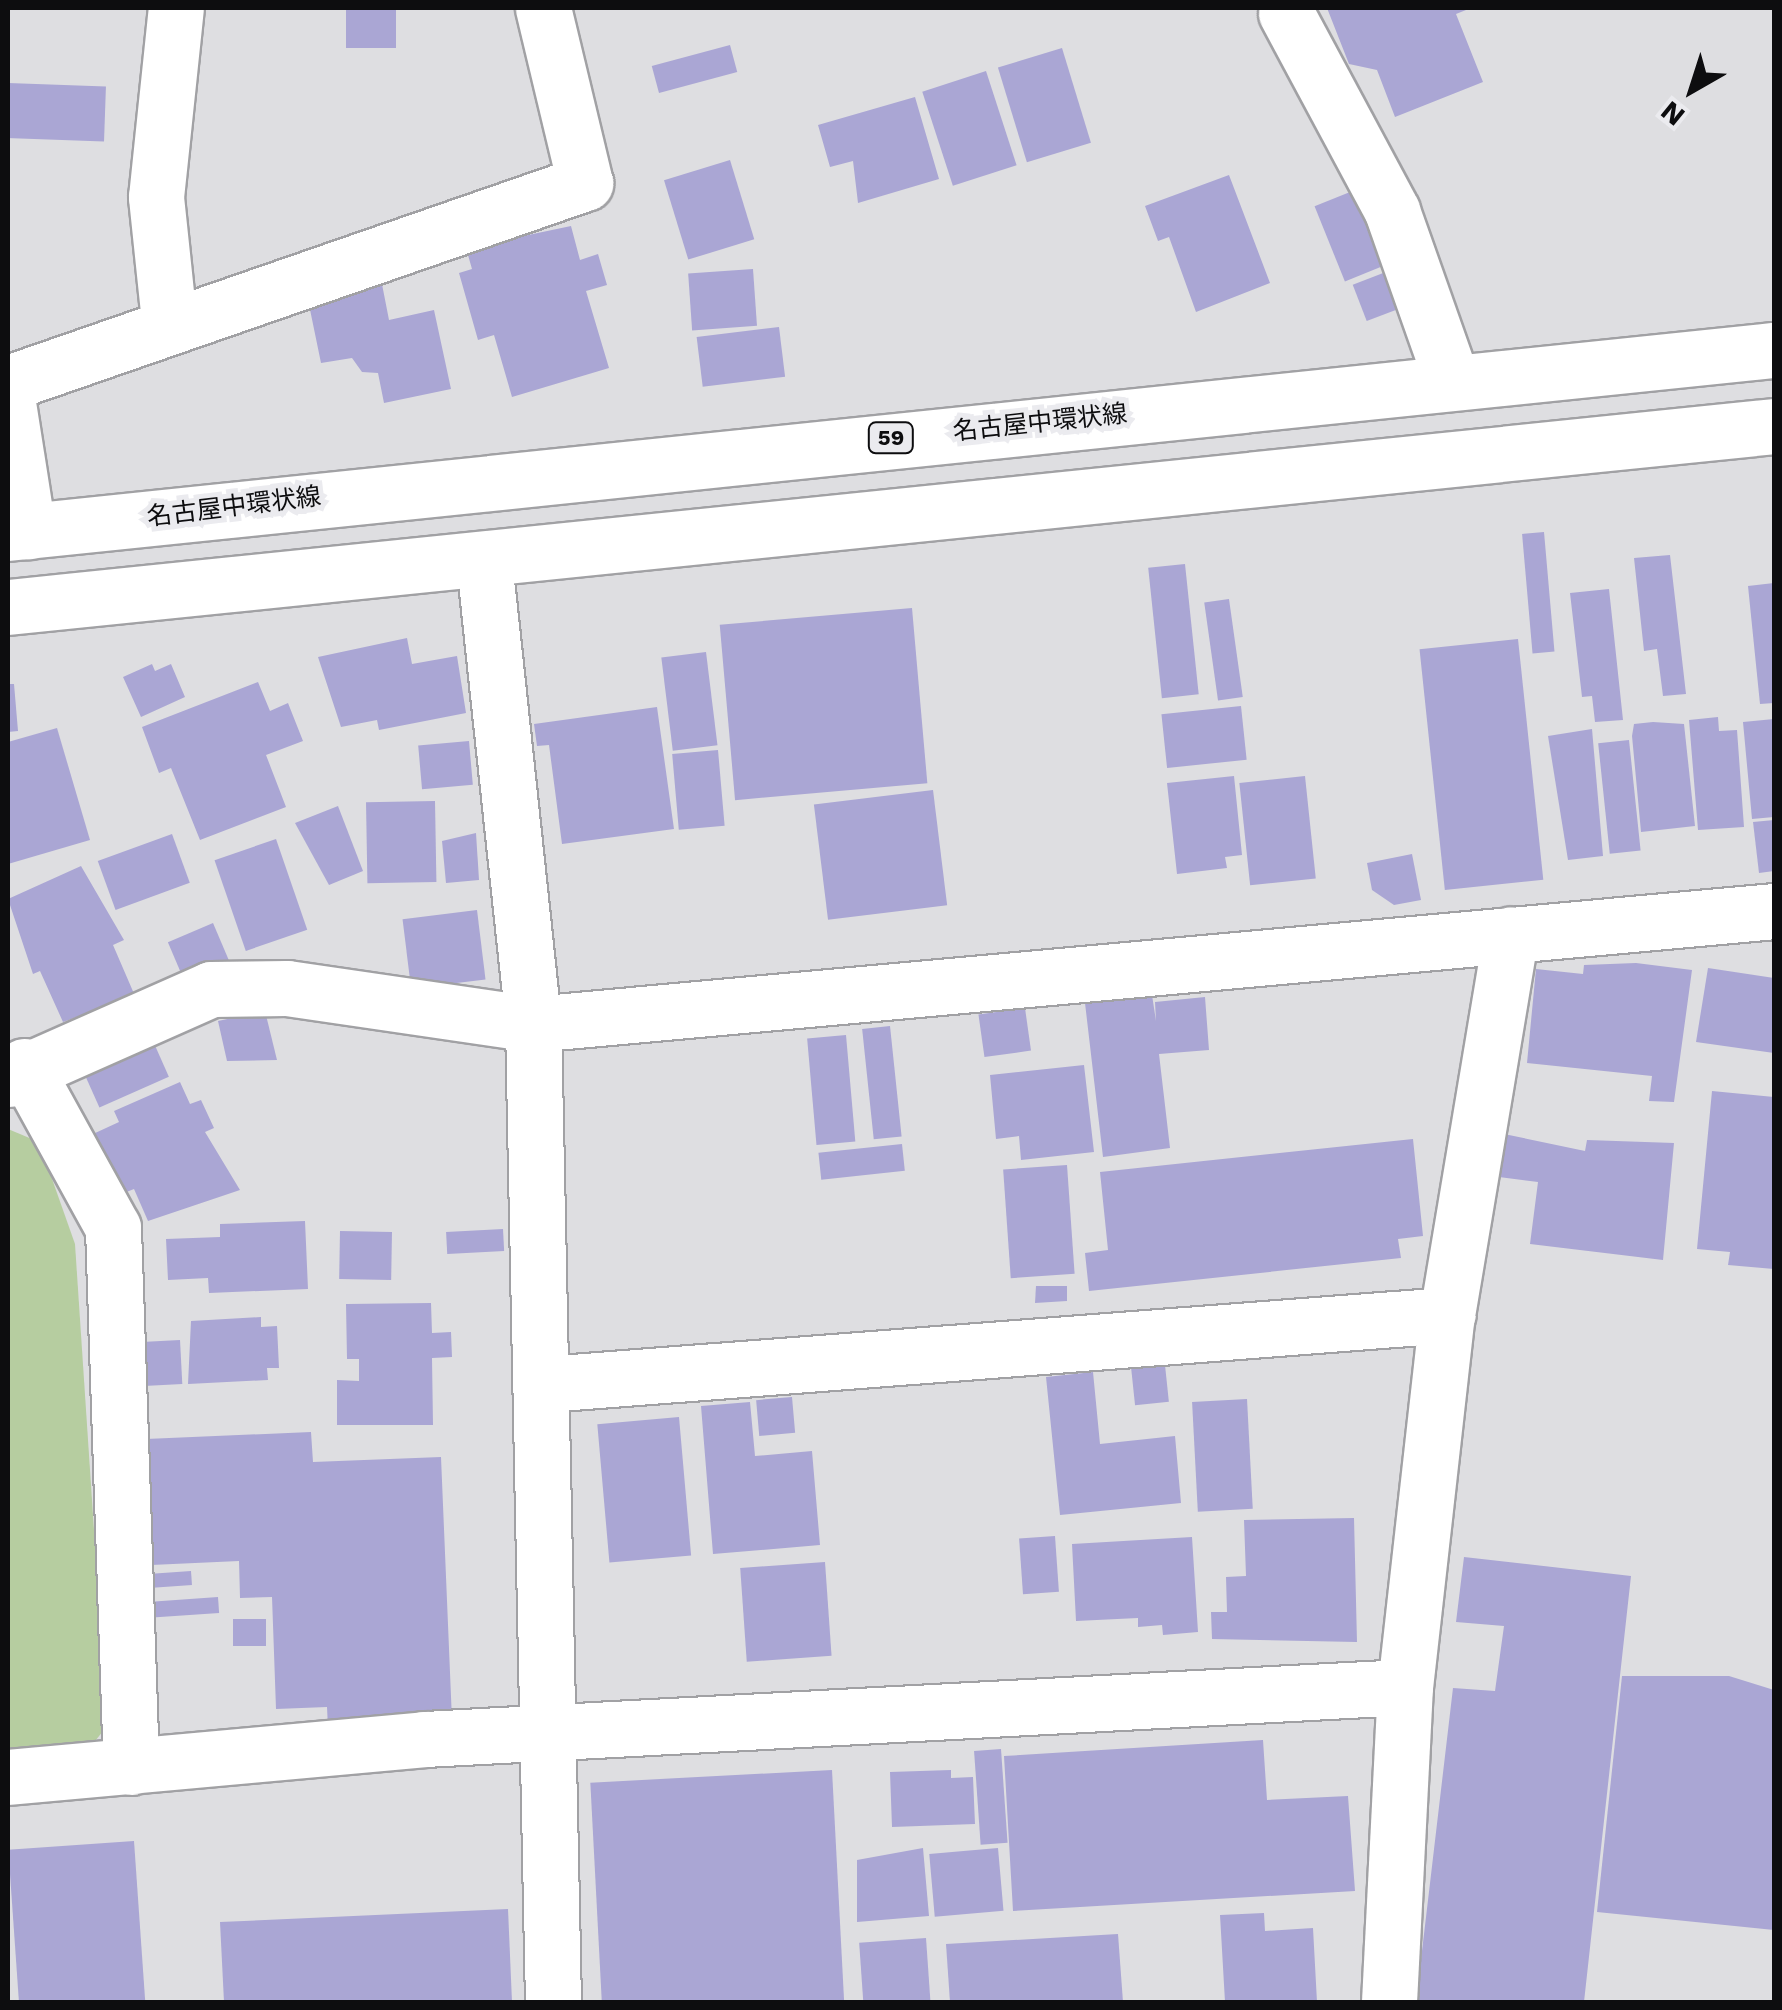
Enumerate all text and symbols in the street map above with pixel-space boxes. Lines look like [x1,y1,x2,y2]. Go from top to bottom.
north arrow [1642,40,1742,140]
text: N [1654,94,1691,133]
street label: 名古屋中環状線 [951,399,1129,447]
road number: 59 [866,421,916,455]
street label: 名古屋中環状線 [145,481,323,533]

